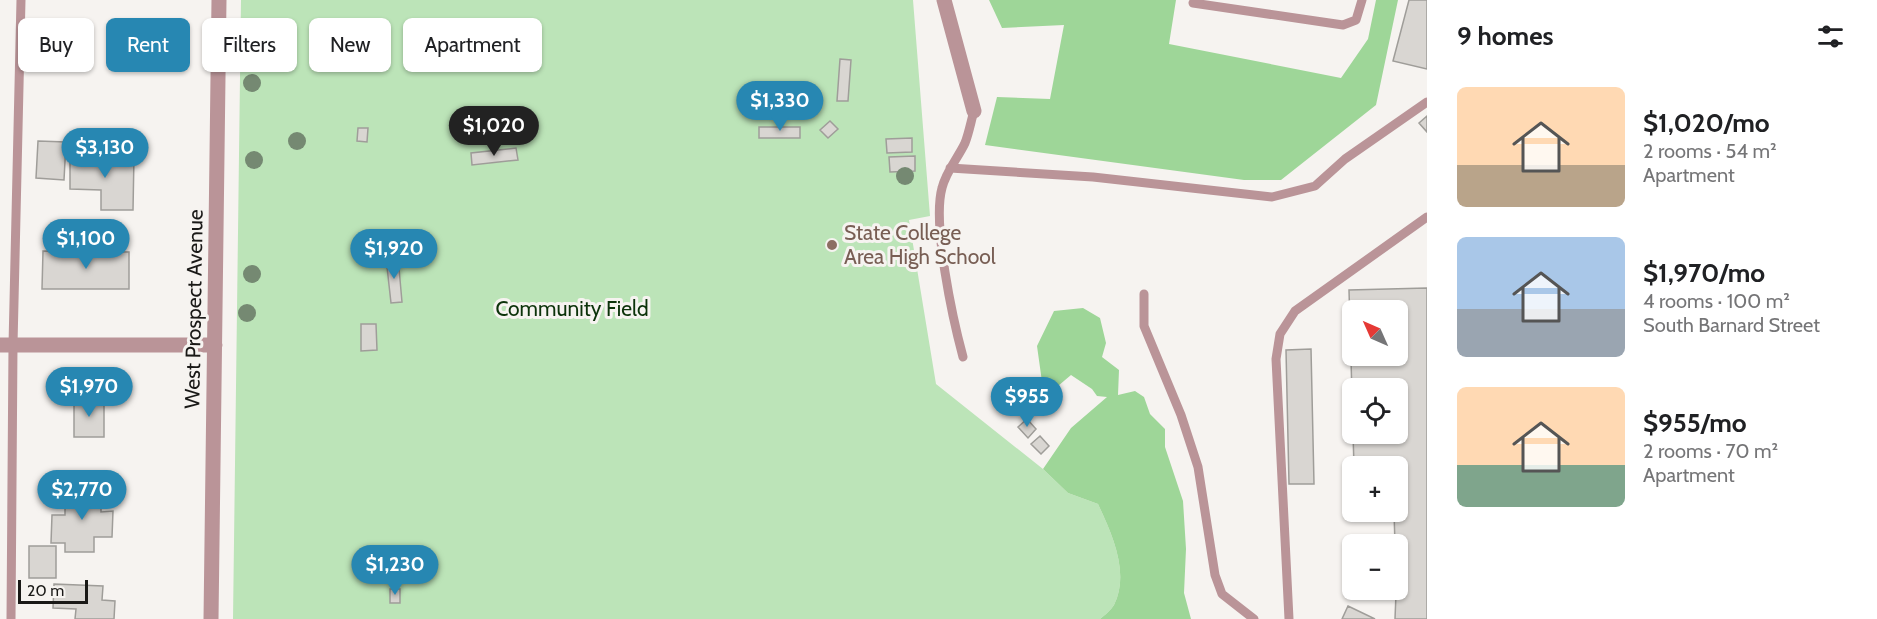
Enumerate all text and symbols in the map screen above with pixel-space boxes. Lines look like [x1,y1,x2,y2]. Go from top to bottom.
chip: Buy [18,18,94,72]
chip: Rent [106,18,190,72]
chip: Filters [202,18,297,72]
chip: New [309,18,391,72]
chip: Apartment [403,18,542,72]
text: 9 homes [1457,20,1554,52]
icon: filters [1814,20,1847,53]
pin: $1,330 [731,81,829,132]
text: $1,330 [750,88,810,112]
pin: $1,020 [445,106,543,157]
text: $1,020/mo [1643,107,1770,139]
icon: home [1505,111,1577,183]
text: $1,020 [463,113,525,137]
pin: $3,130 [56,128,154,179]
text: $3,130 [76,135,134,159]
text: 2 rooms · 54 m² [1643,139,1777,163]
text: Apartment [1643,163,1735,187]
street label: West Prospect Avenue [179,209,208,409]
pin: $1,100 [37,219,135,270]
place label: State College Area High School [844,220,996,269]
text: $1,100 [57,226,115,250]
pin: $1,920 [345,229,443,280]
text: $1,920 [364,236,424,260]
marker: State College Area High School [825,238,839,252]
text: $1,970/mo [1643,257,1765,289]
icon: home [1505,261,1577,333]
text: 4 rooms · 100 m² [1643,289,1790,313]
park label: Community Field [495,296,649,321]
north arrow [1342,300,1408,366]
map controls [1342,300,1408,600]
text: South Barnard Street [1643,313,1820,337]
pin: $1,970 [40,367,138,418]
text: $1,970 [60,374,118,398]
pin: $955 [991,377,1063,428]
button: locate [1342,378,1408,444]
text: $955 [1005,384,1049,408]
text: $955/mo [1643,407,1747,439]
icon: home [1505,411,1577,483]
text: 2 rooms · 70 m² [1643,439,1778,463]
button: + [1342,456,1408,522]
text: Apartment [1643,463,1735,487]
pin: $2,770 [33,470,131,521]
text: $2,770 [51,477,113,501]
button: − [1342,534,1408,600]
pin: $1,230 [346,545,444,596]
text: $1,230 [365,552,425,576]
scale bar [18,577,88,604]
text: 20 m [27,581,64,600]

